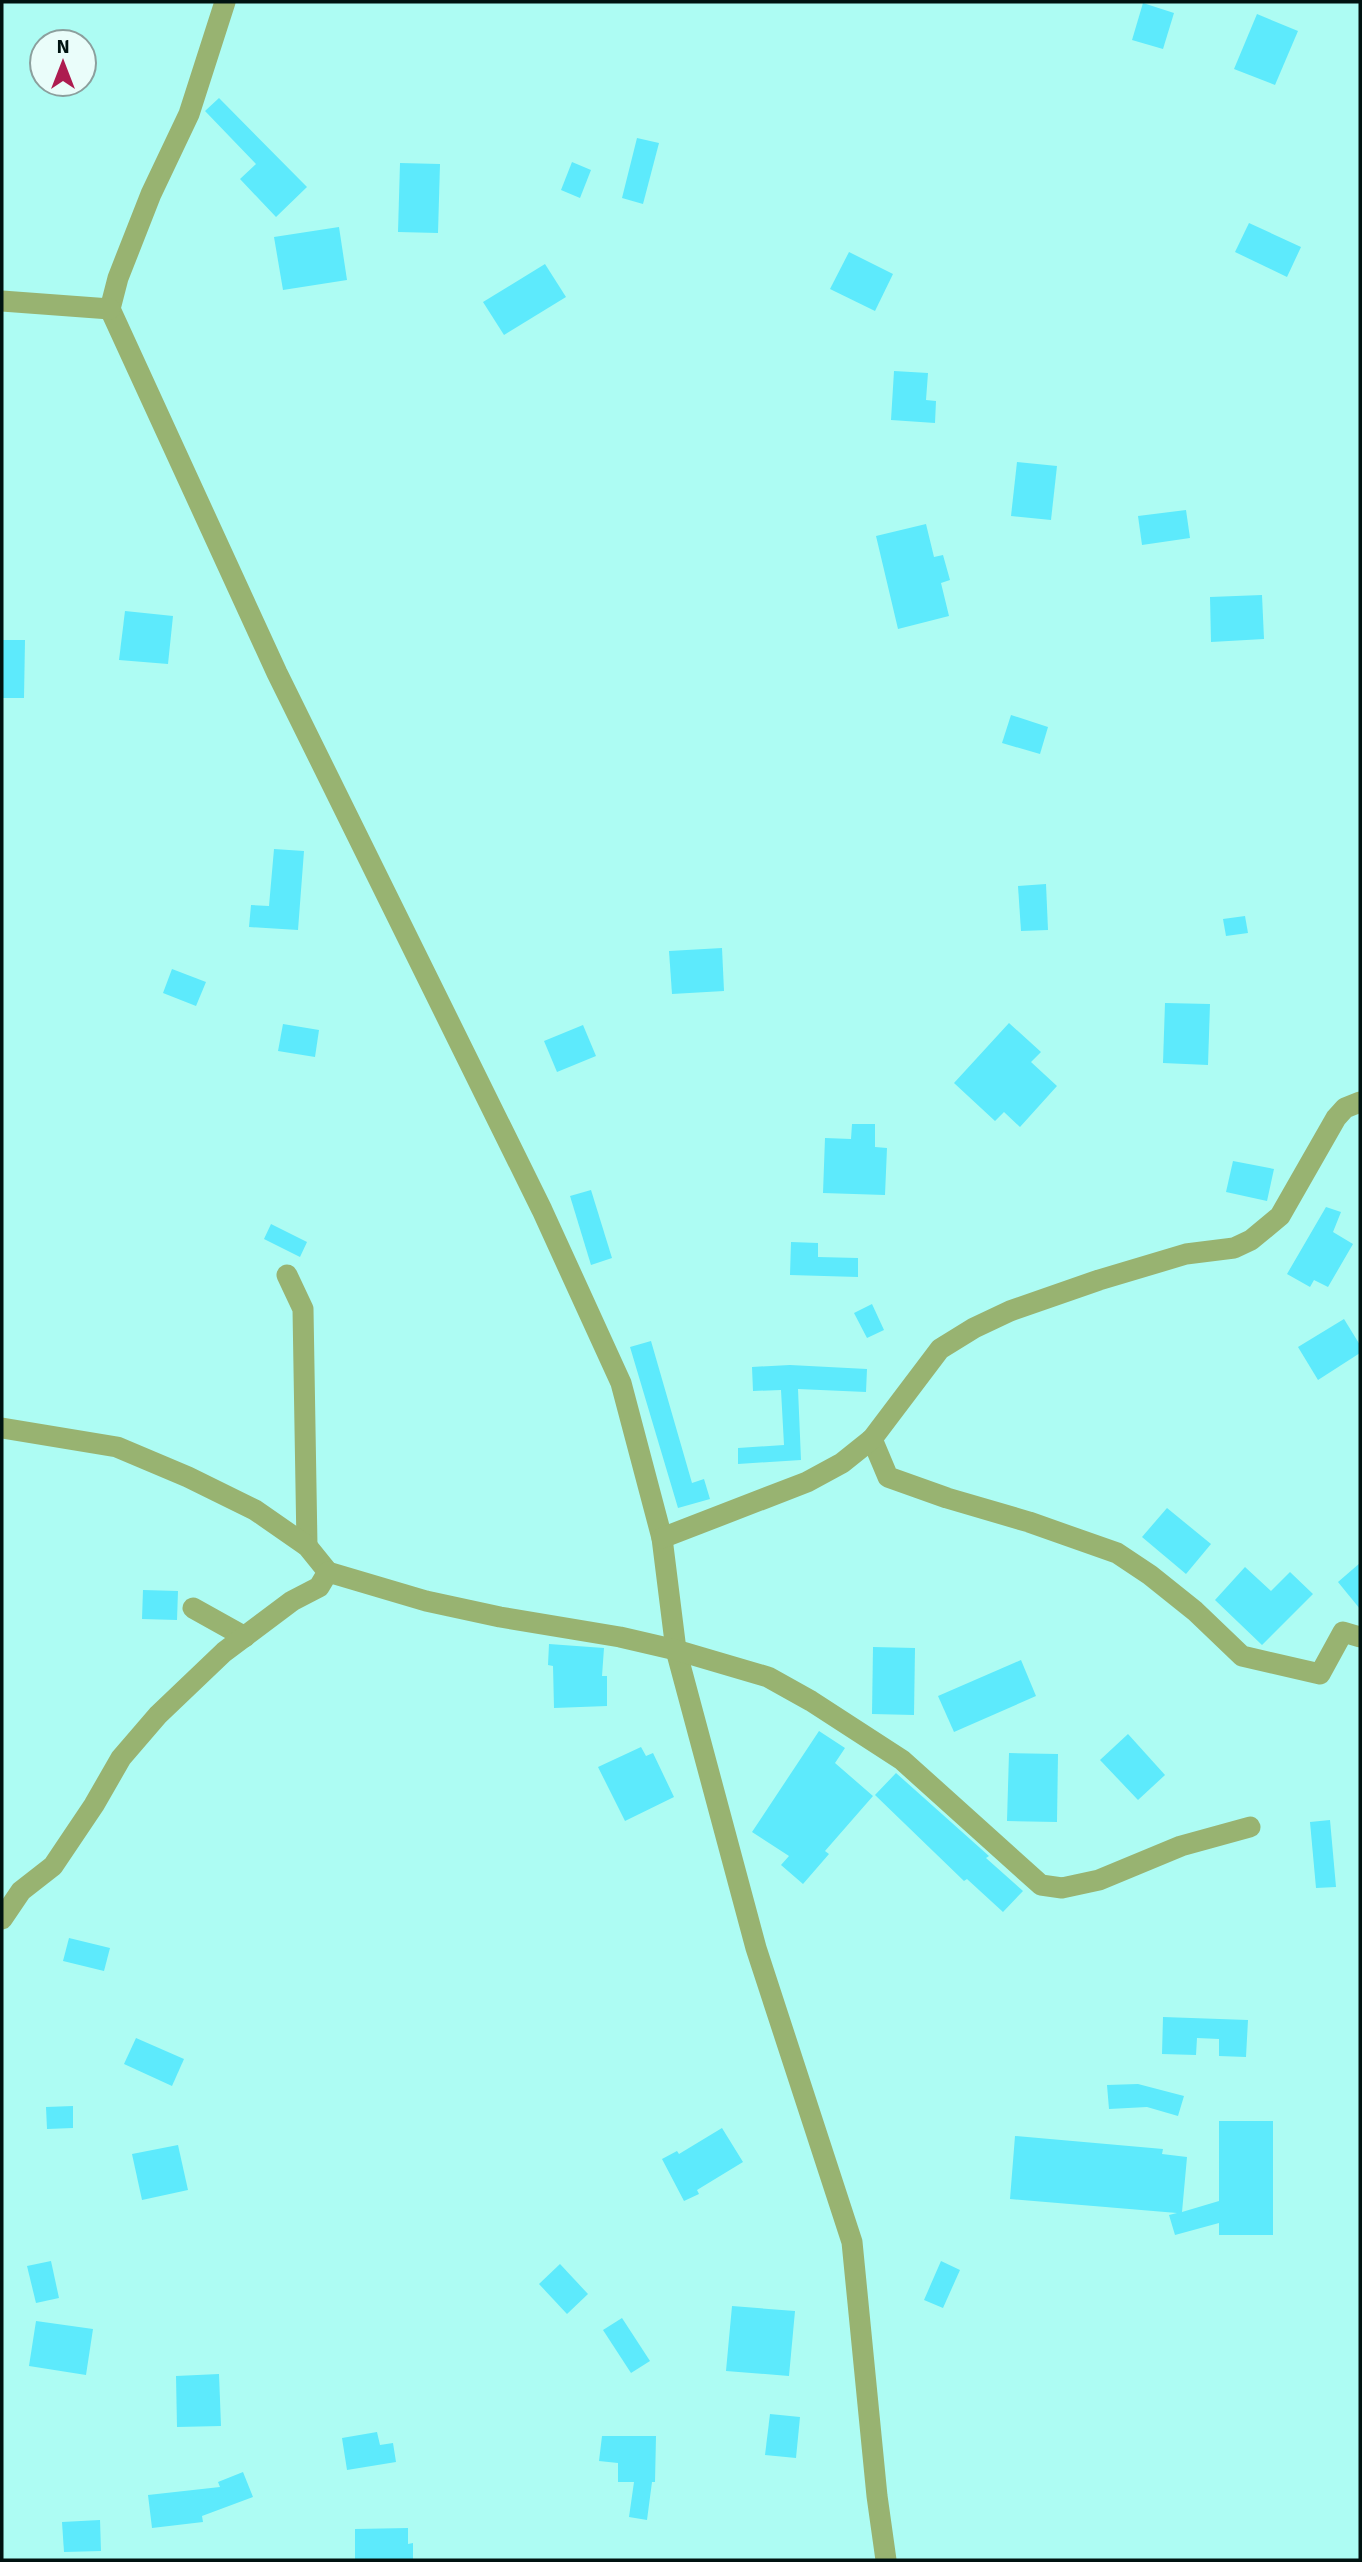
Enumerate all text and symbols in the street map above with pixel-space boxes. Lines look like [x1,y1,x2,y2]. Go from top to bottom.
north arrow [28,28,98,98]
text: N [56,35,70,59]

